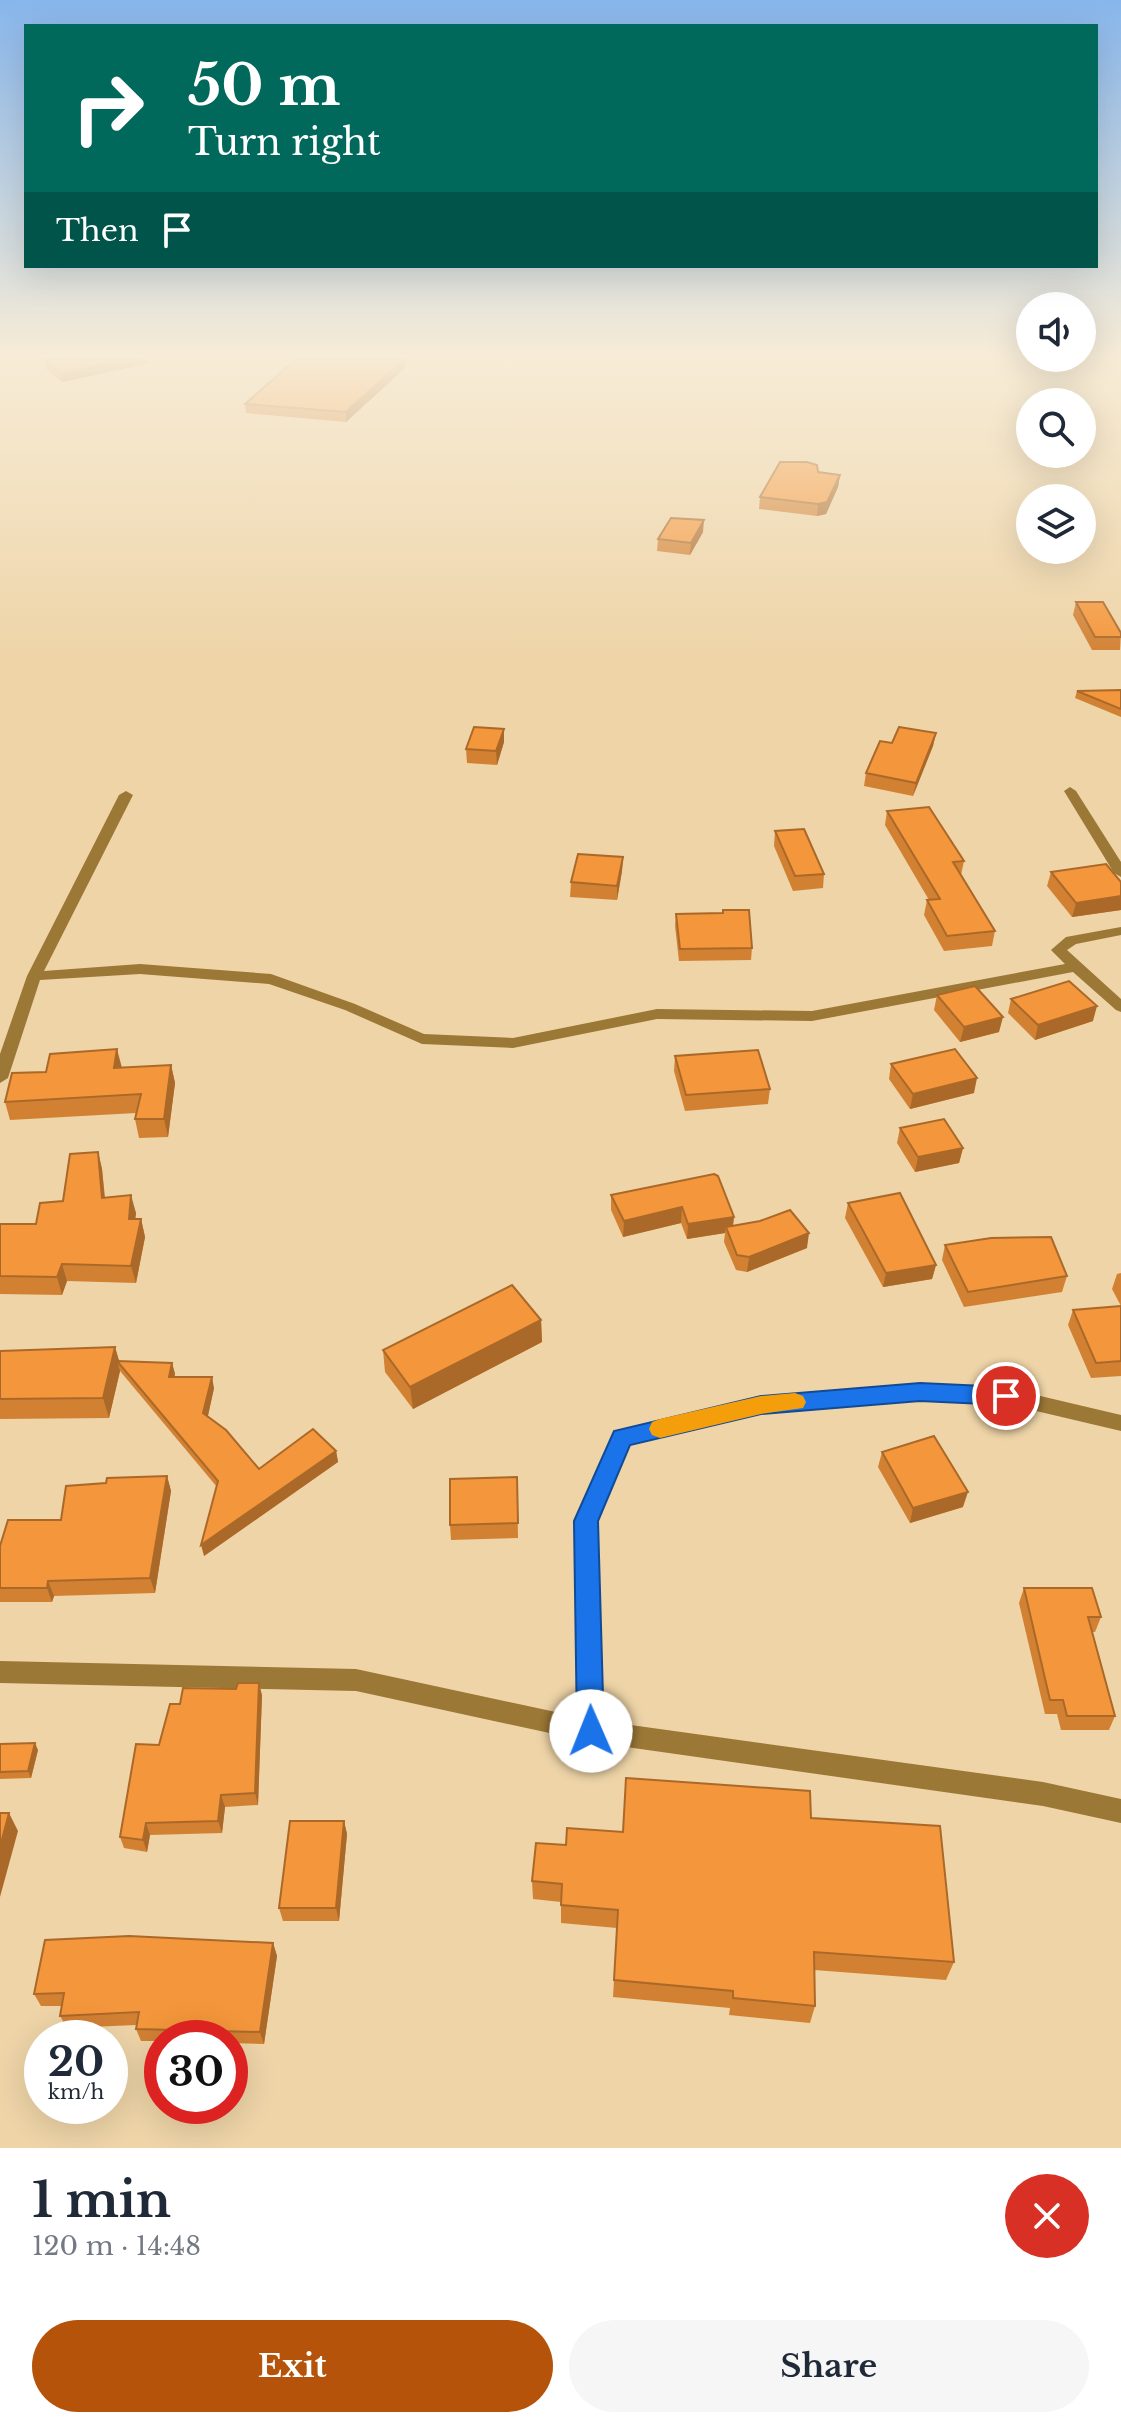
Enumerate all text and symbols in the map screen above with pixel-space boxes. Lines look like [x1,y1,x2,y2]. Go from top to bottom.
text: 50 m [188,51,340,120]
icon: right [56,56,160,160]
text: Turn right [188,120,381,165]
icon: arrive [155,208,199,252]
text: Then [56,212,139,249]
map controls [1016,292,1096,564]
button: sound [1016,292,1096,372]
button: search [1016,388,1096,468]
button: layers [1016,484,1096,564]
pin [972,1362,1040,1430]
icon: arrive [984,1374,1028,1418]
position arrow [549,1689,633,1773]
speed limit sign: 30 [144,2020,248,2124]
text: 20 [48,2037,104,2087]
text: km/h [48,2080,104,2104]
text: 1 min [32,2170,171,2230]
button: close [1005,2174,1089,2258]
text: 120 m · 14:48 [32,2230,201,2262]
button: Exit [32,2320,553,2412]
button: Share [569,2320,1089,2412]

